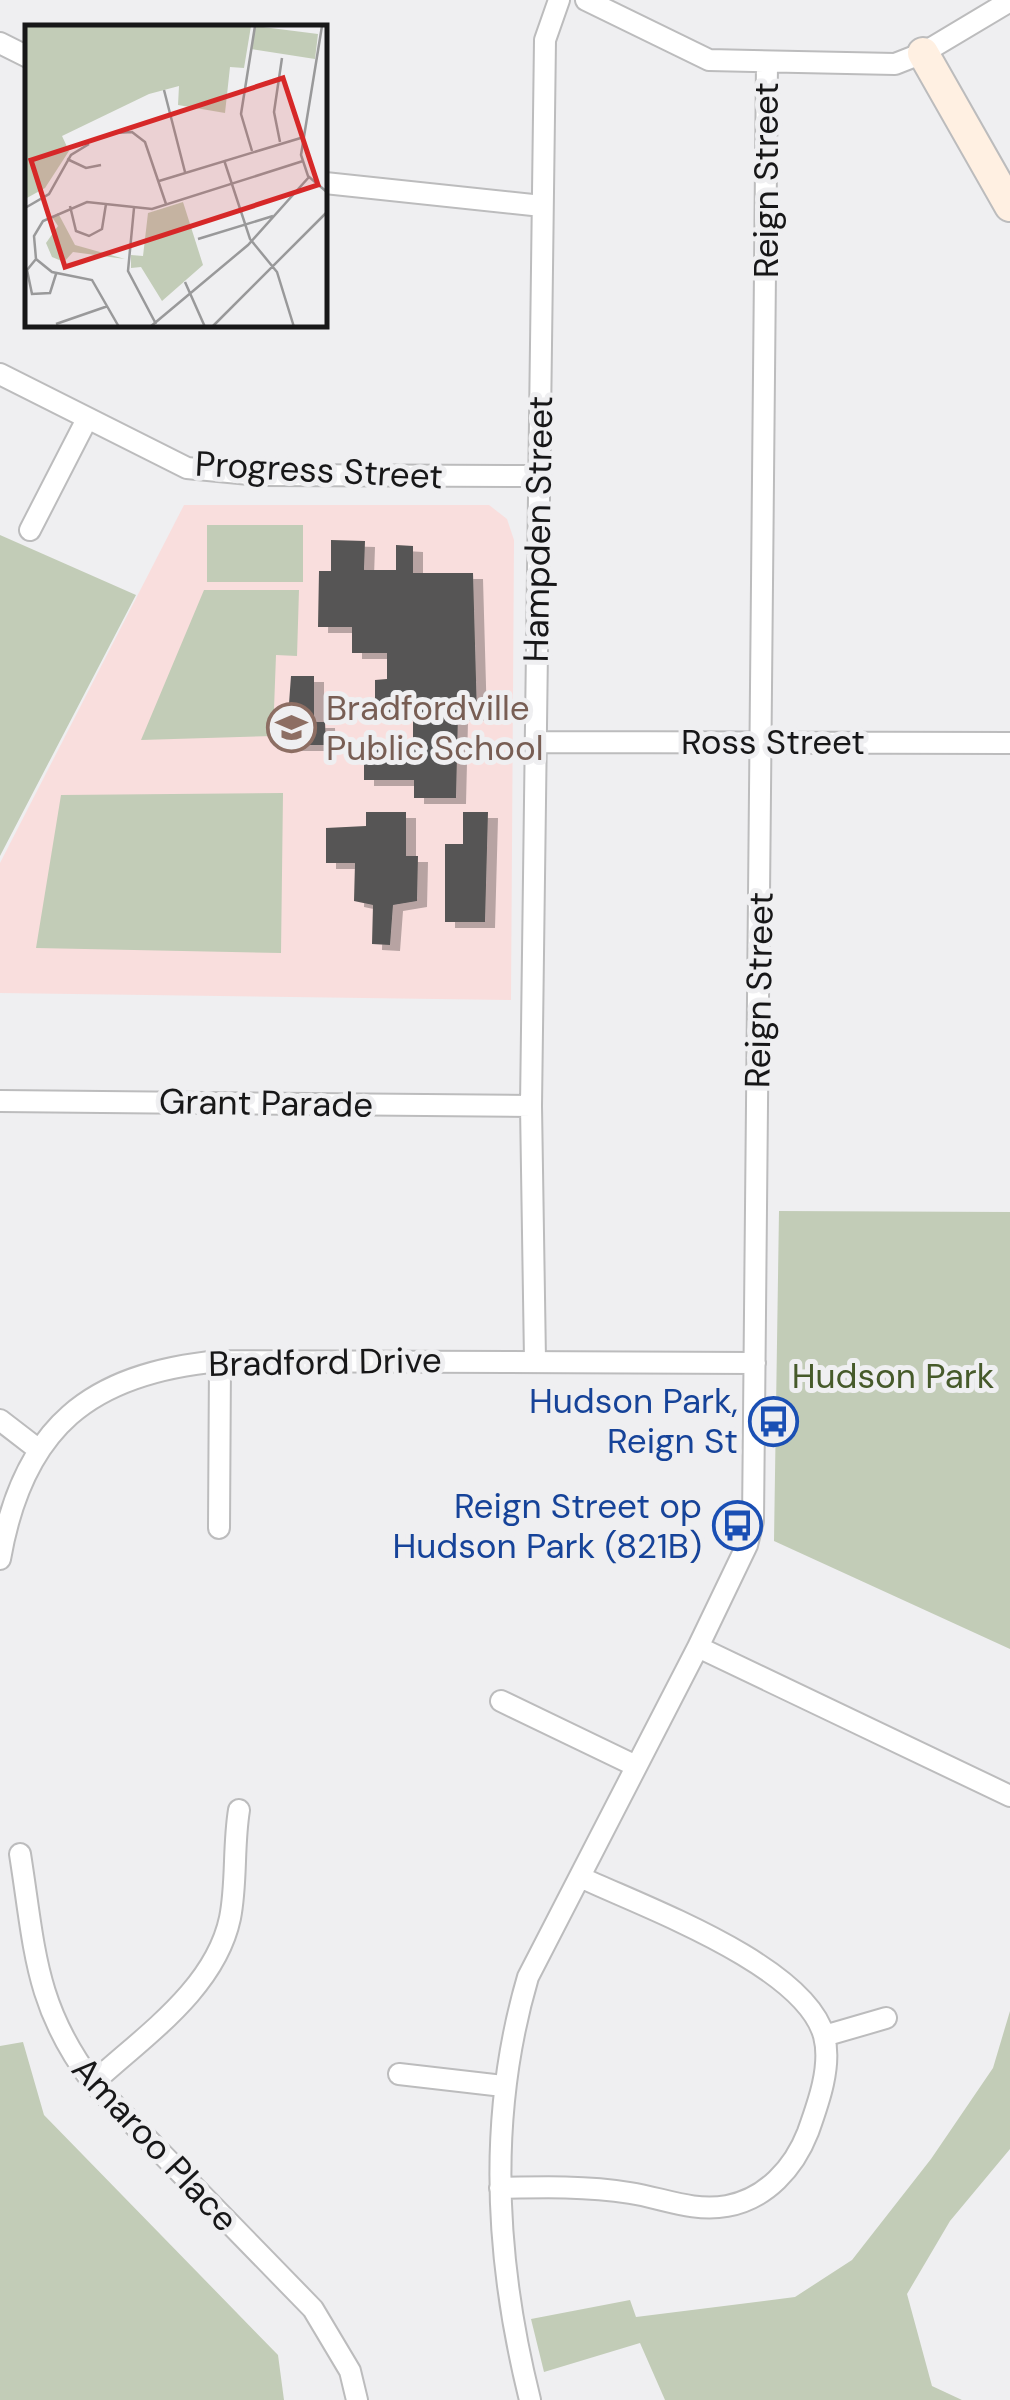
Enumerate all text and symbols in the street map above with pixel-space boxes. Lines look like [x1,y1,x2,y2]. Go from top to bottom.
inset map [25,25,328,328]
street label: Reign Street [743,82,789,278]
street label: Hampden Street [513,395,563,663]
street label: Progress Street [194,441,444,499]
place label: Bradfordville Public School [326,685,544,771]
school or university icon: Bradfordville Public School [265,702,317,754]
street label: Ross Street [681,719,865,765]
street label: Reign Street [734,892,784,1088]
street label: Grant Parade [159,1078,373,1128]
street label: Bradford Drive [208,1337,442,1387]
park label: Hudson Park [792,1353,995,1399]
place label: Hudson Park, Reign St [529,1378,738,1464]
bus stop icon: Hudson Park, Reign St [747,1395,799,1447]
place label: Reign Street op Hudson Park (821B) [392,1483,702,1569]
bus stop icon: Reign Street op Hudson Park (821B) [711,1500,763,1552]
street label: Amaroo Place [62,2047,248,2241]

